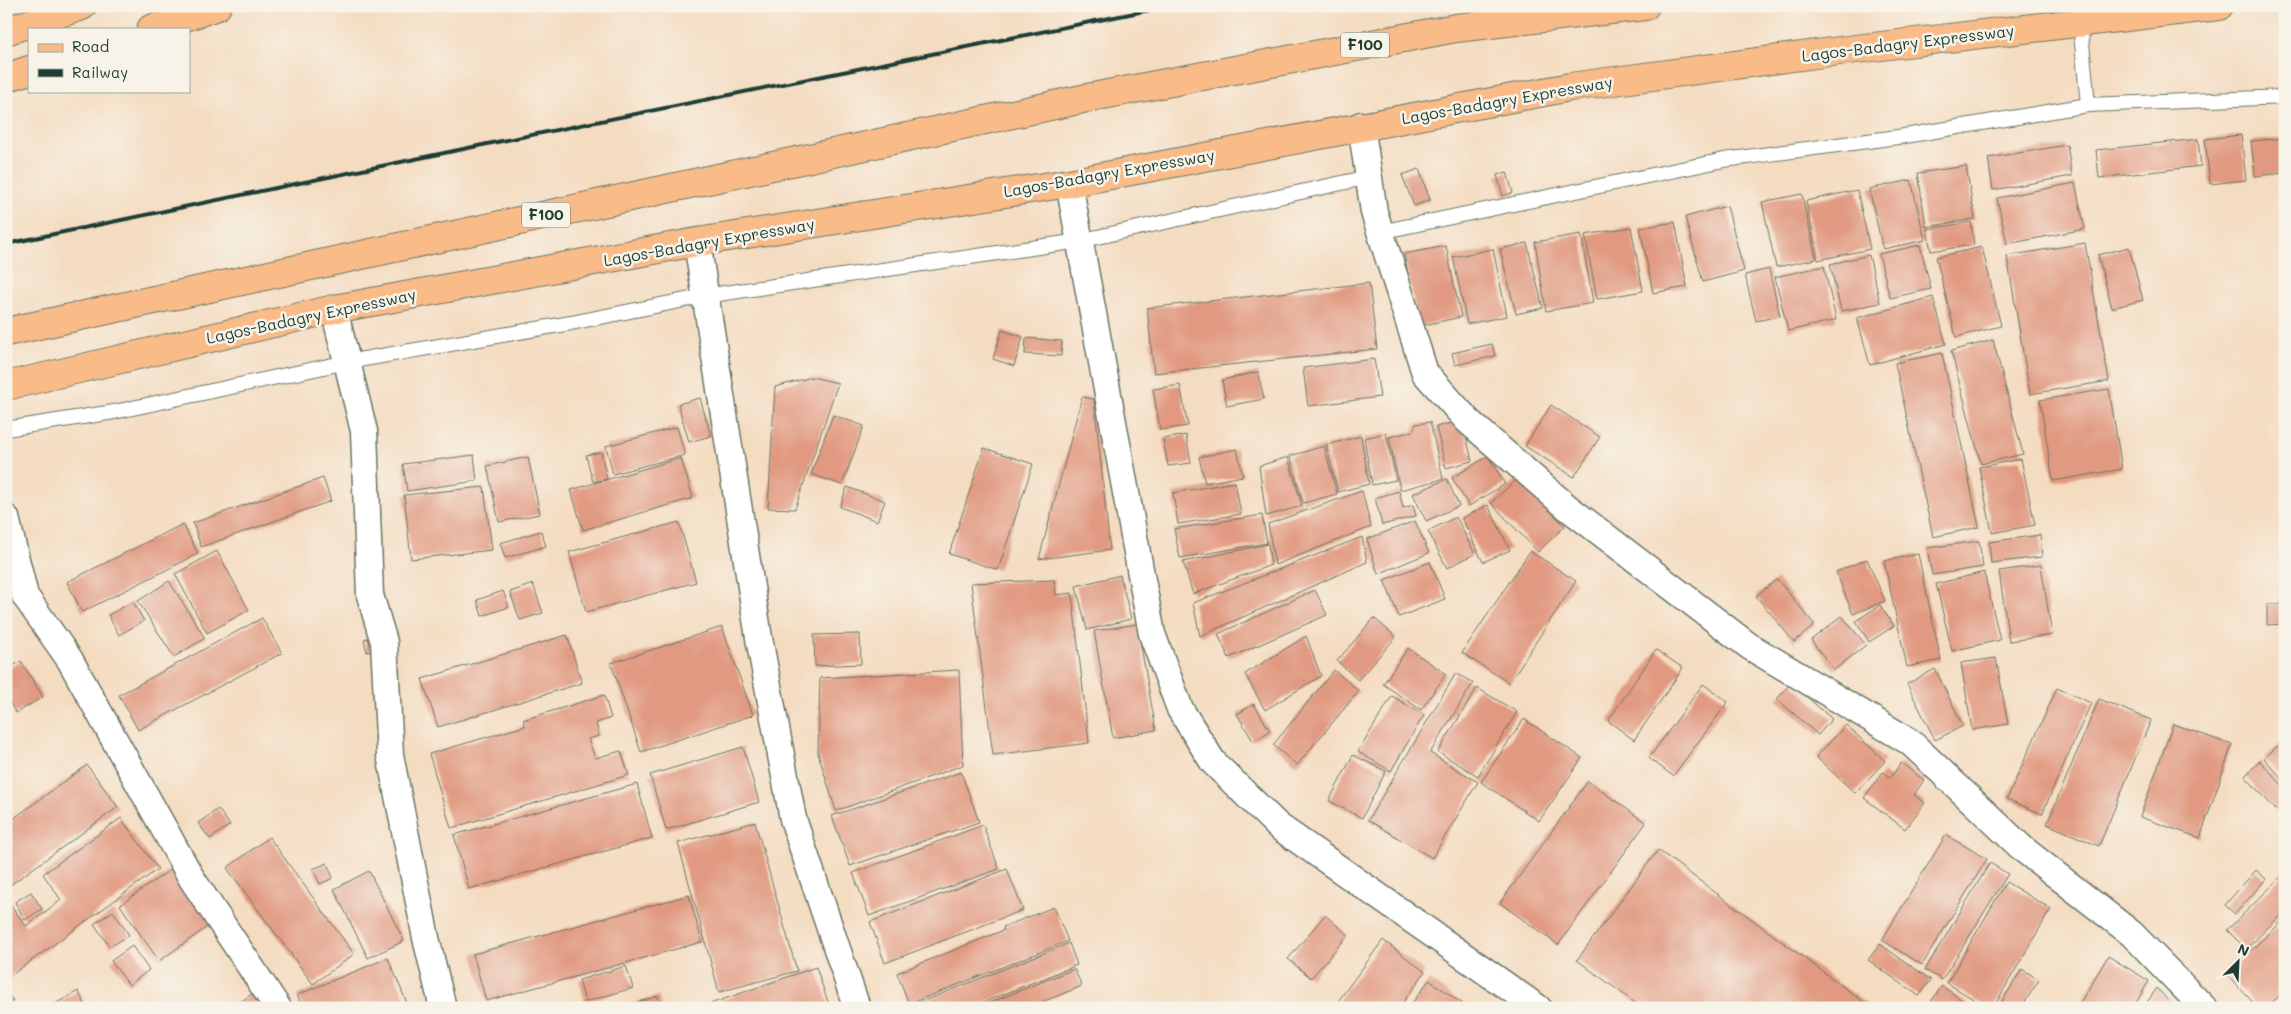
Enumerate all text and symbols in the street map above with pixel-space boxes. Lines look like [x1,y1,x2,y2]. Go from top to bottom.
street label: Lagos-Badagry Expressway [1801,19,2015,66]
legend [28,28,190,92]
road number: F100 [1341,32,1389,58]
text: Road [72,36,109,56]
text: Railway [72,62,128,82]
street label: Lagos-Badagry Expressway [1400,71,1614,128]
street label: Lagos-Badagry Expressway [1002,144,1216,201]
road number: F100 [522,202,570,228]
street label: Lagos-Badagry Expressway [602,213,816,270]
street label: Lagos-Badagry Expressway [204,283,418,348]
north arrow [2214,936,2264,986]
text: N [2235,939,2252,961]

